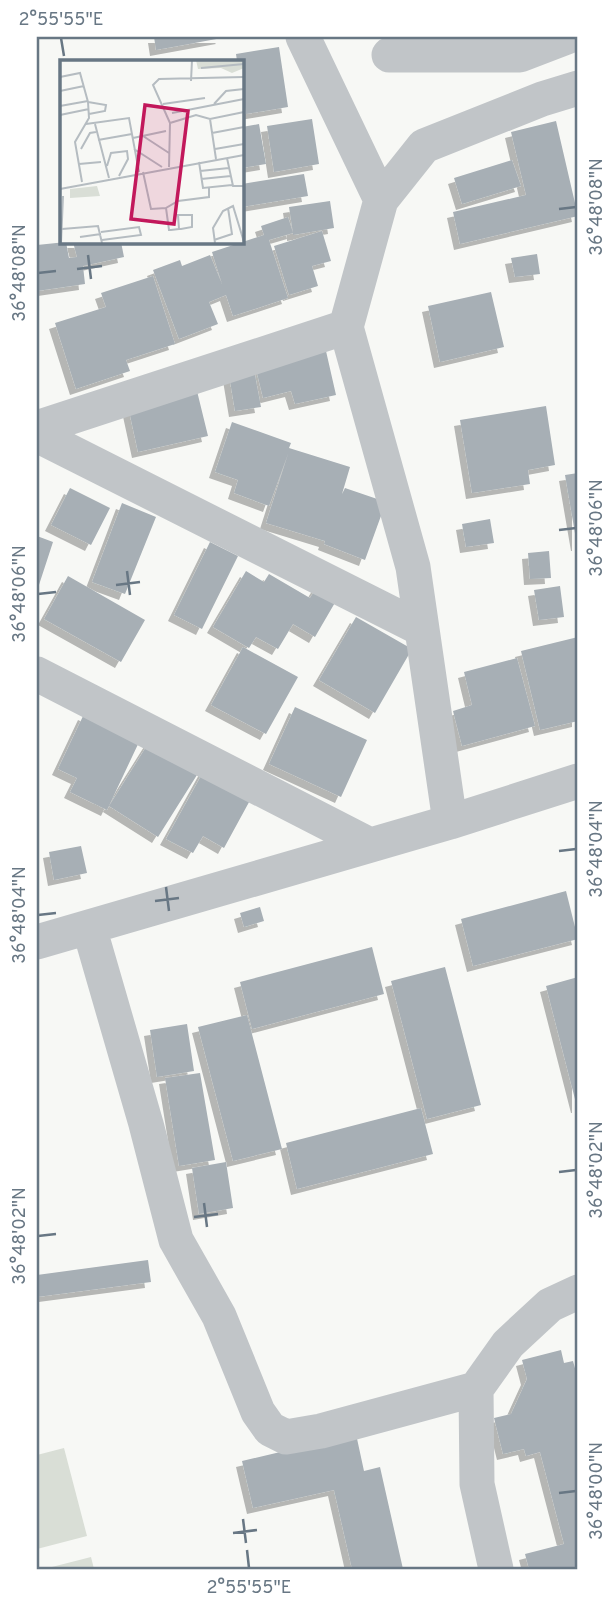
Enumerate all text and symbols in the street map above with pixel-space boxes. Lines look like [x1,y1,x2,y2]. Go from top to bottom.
text: 2°55'55"E [19,9,103,32]
inset map [60,60,243,243]
text: 36°48'08"N [586,158,609,256]
text: 36°48'08"N [9,224,32,322]
text: 36°48'06"N [586,479,609,577]
text: 36°48'06"N [9,545,32,643]
text: 36°48'04"N [586,800,609,898]
text: 36°48'04"N [9,866,32,964]
text: 36°48'02"N [586,1121,609,1219]
text: 36°48'02"N [9,1187,32,1285]
text: 36°48'00"N [586,1442,609,1540]
text: 2°55'55"E [207,1577,291,1600]

